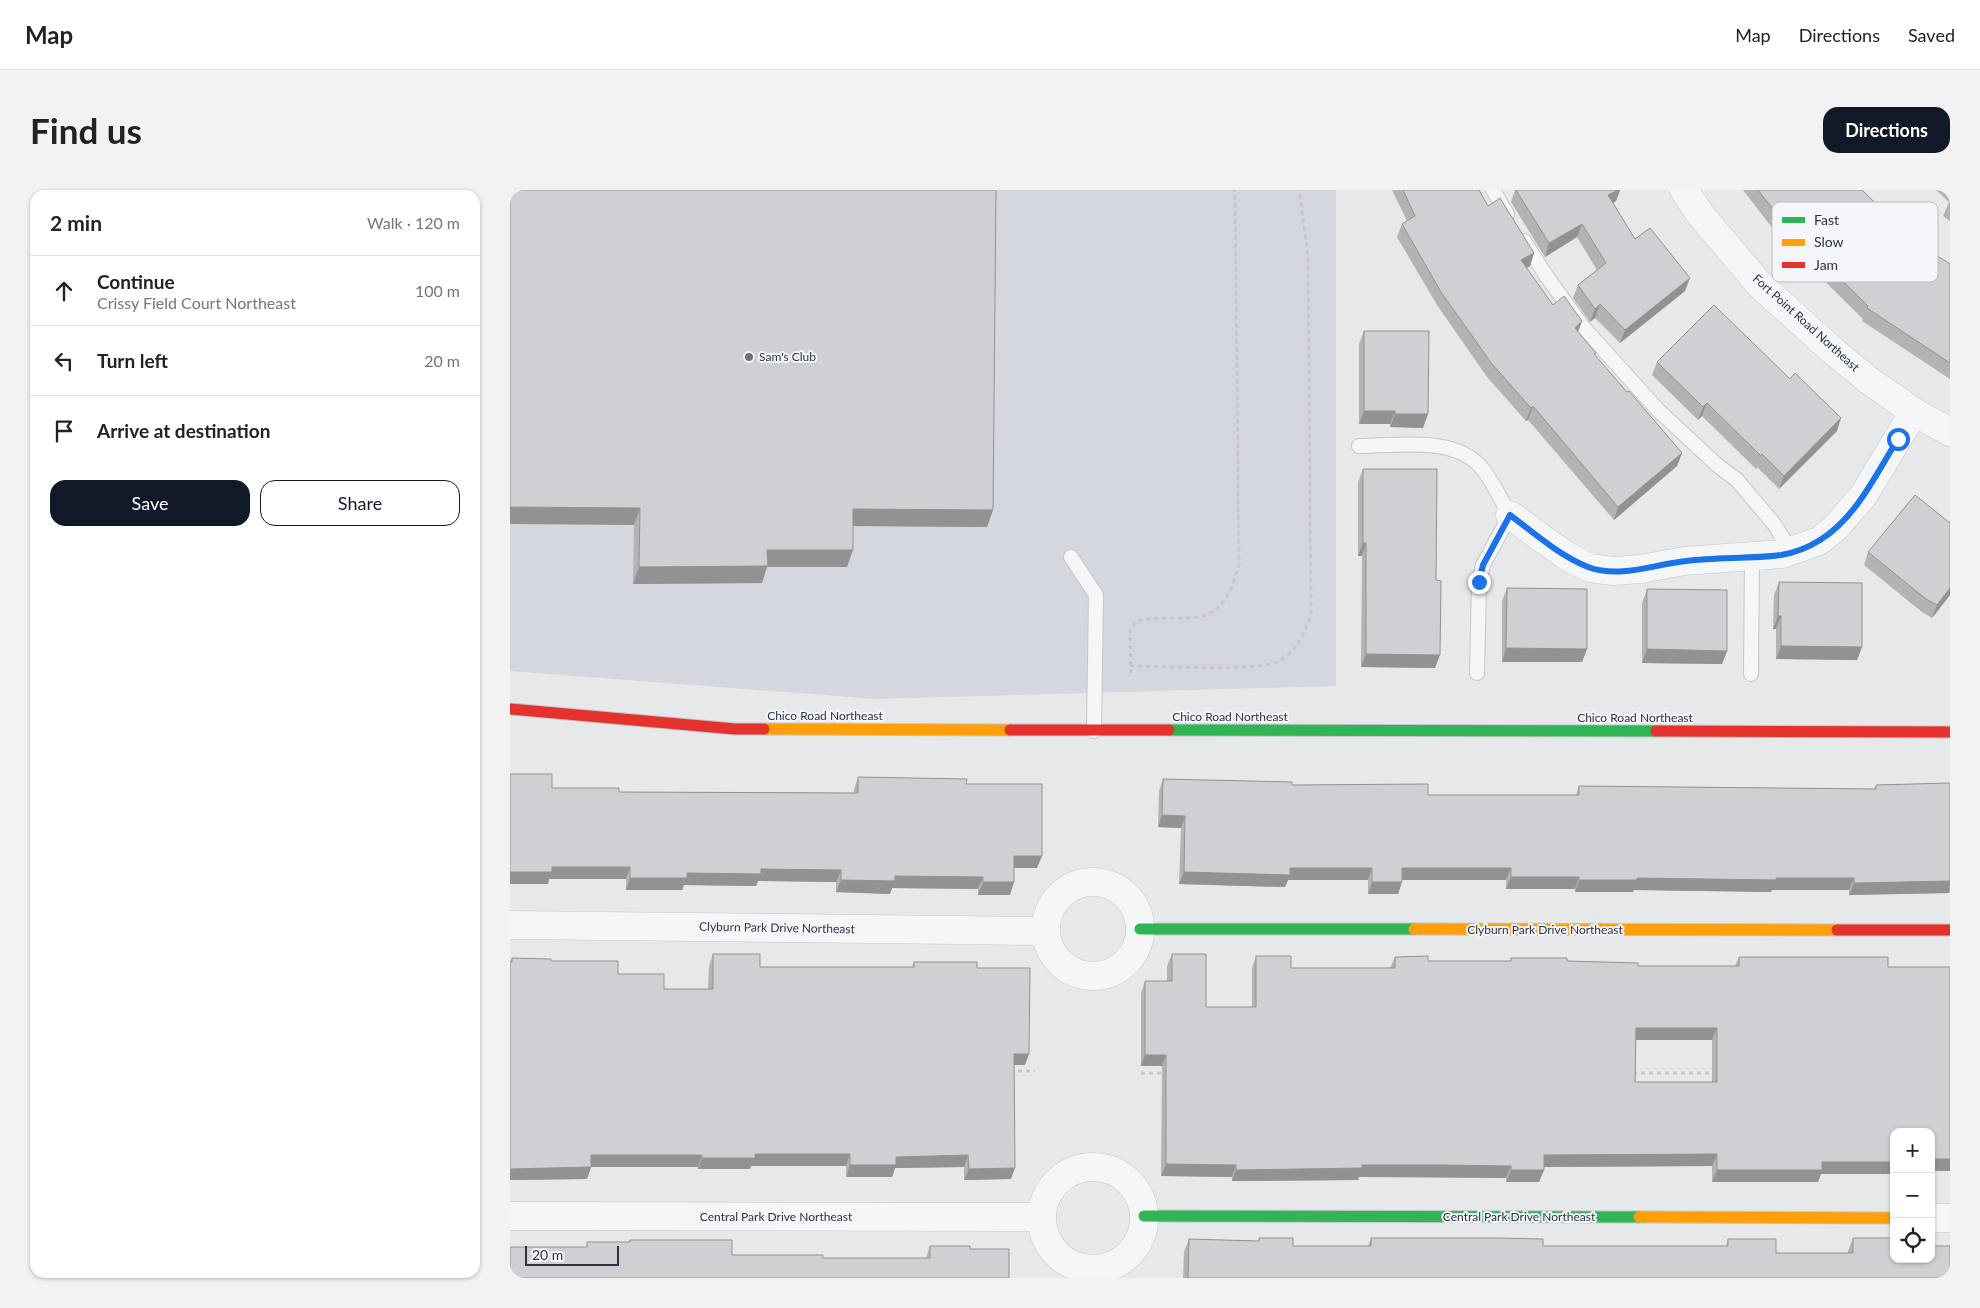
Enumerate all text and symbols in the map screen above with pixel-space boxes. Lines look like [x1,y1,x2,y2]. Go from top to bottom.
text: Map [25,20,73,49]
text: Map [1735,24,1771,46]
text: Directions [1799,24,1880,46]
text: Saved [1908,24,1955,46]
button: Directions [1823,107,1950,153]
text: Find us [30,109,142,151]
legend [1772,202,1938,282]
text: 2 min [50,210,102,235]
text: Fast [1814,211,1839,228]
text: Walk · 120 m [367,213,460,232]
text: Slow [1814,233,1844,250]
text: Jam [1814,256,1838,273]
text: Continue [97,270,175,293]
street label: Fort Point Road Northeast [1750,271,1863,375]
icon: ahead [50,277,78,305]
text: 100 m [415,281,460,300]
text: Crissy Field Court Northeast [97,293,296,312]
icon: left [50,347,78,375]
text: Turn left [97,349,168,372]
place label: Sam's Club [759,349,816,364]
text: 20 m [424,351,460,370]
marker: Sam's Club [743,351,755,363]
icon: arrive [50,417,78,445]
text: Arrive at destination [97,419,270,442]
route start [1887,428,1910,451]
button: Save [50,480,250,526]
button: Share [260,480,460,526]
route end [1468,571,1491,594]
street label: Chico Road Northeast [767,708,884,723]
street label: Chico Road Northeast [1172,709,1289,724]
street label: Chico Road Northeast [1577,710,1694,725]
street label: Clyburn Park Drive Northeast [699,919,856,936]
street label: Clyburn Park Drive Northeast [1467,922,1624,937]
map controls [1890,1128,1935,1263]
button: + [1890,1128,1935,1173]
button: − [1890,1173,1935,1218]
street label: Central Park Drive Northeast [700,1209,853,1224]
street label: Central Park Drive Northeast [1443,1209,1596,1224]
button: locate [1890,1218,1935,1263]
scale bar [525,1243,619,1266]
text: 20 m [532,1246,563,1263]

